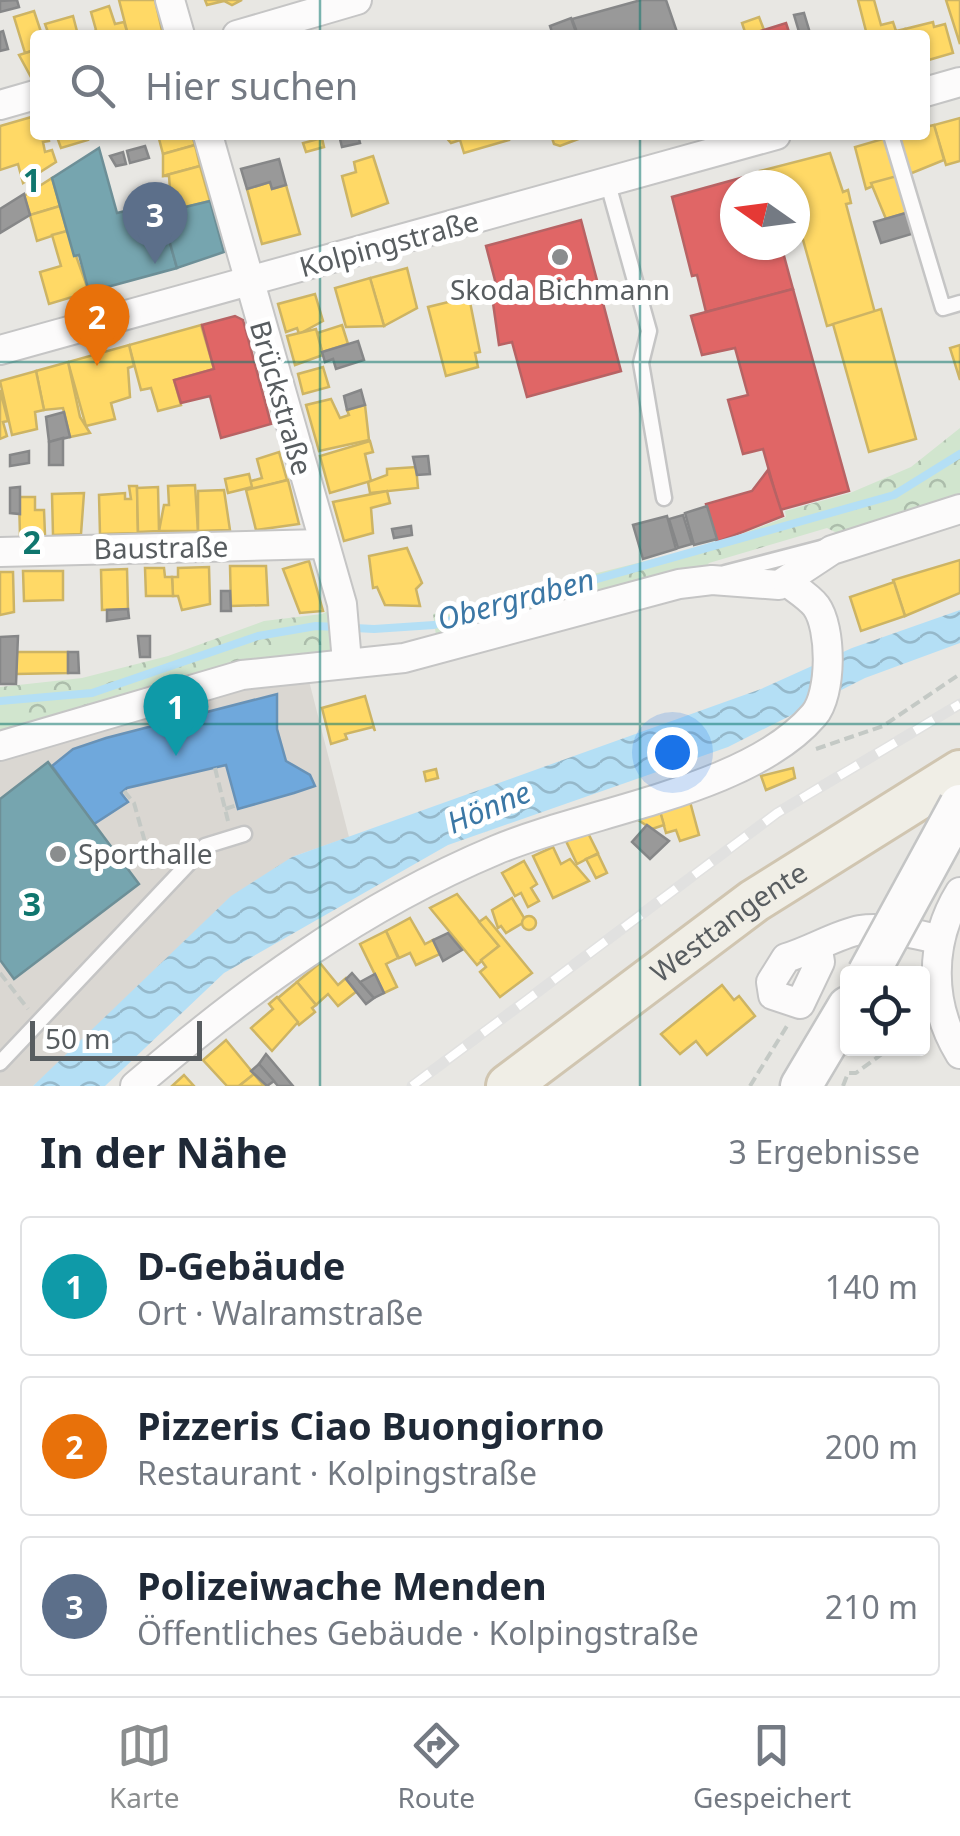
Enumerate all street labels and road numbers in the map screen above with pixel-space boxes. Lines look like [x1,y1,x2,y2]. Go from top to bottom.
street label: Kolpingstraße [295,201,483,285]
street label: Brückstraße [242,316,322,479]
street label: Baustraße [93,527,229,567]
street label: Westtangente [642,853,814,990]

